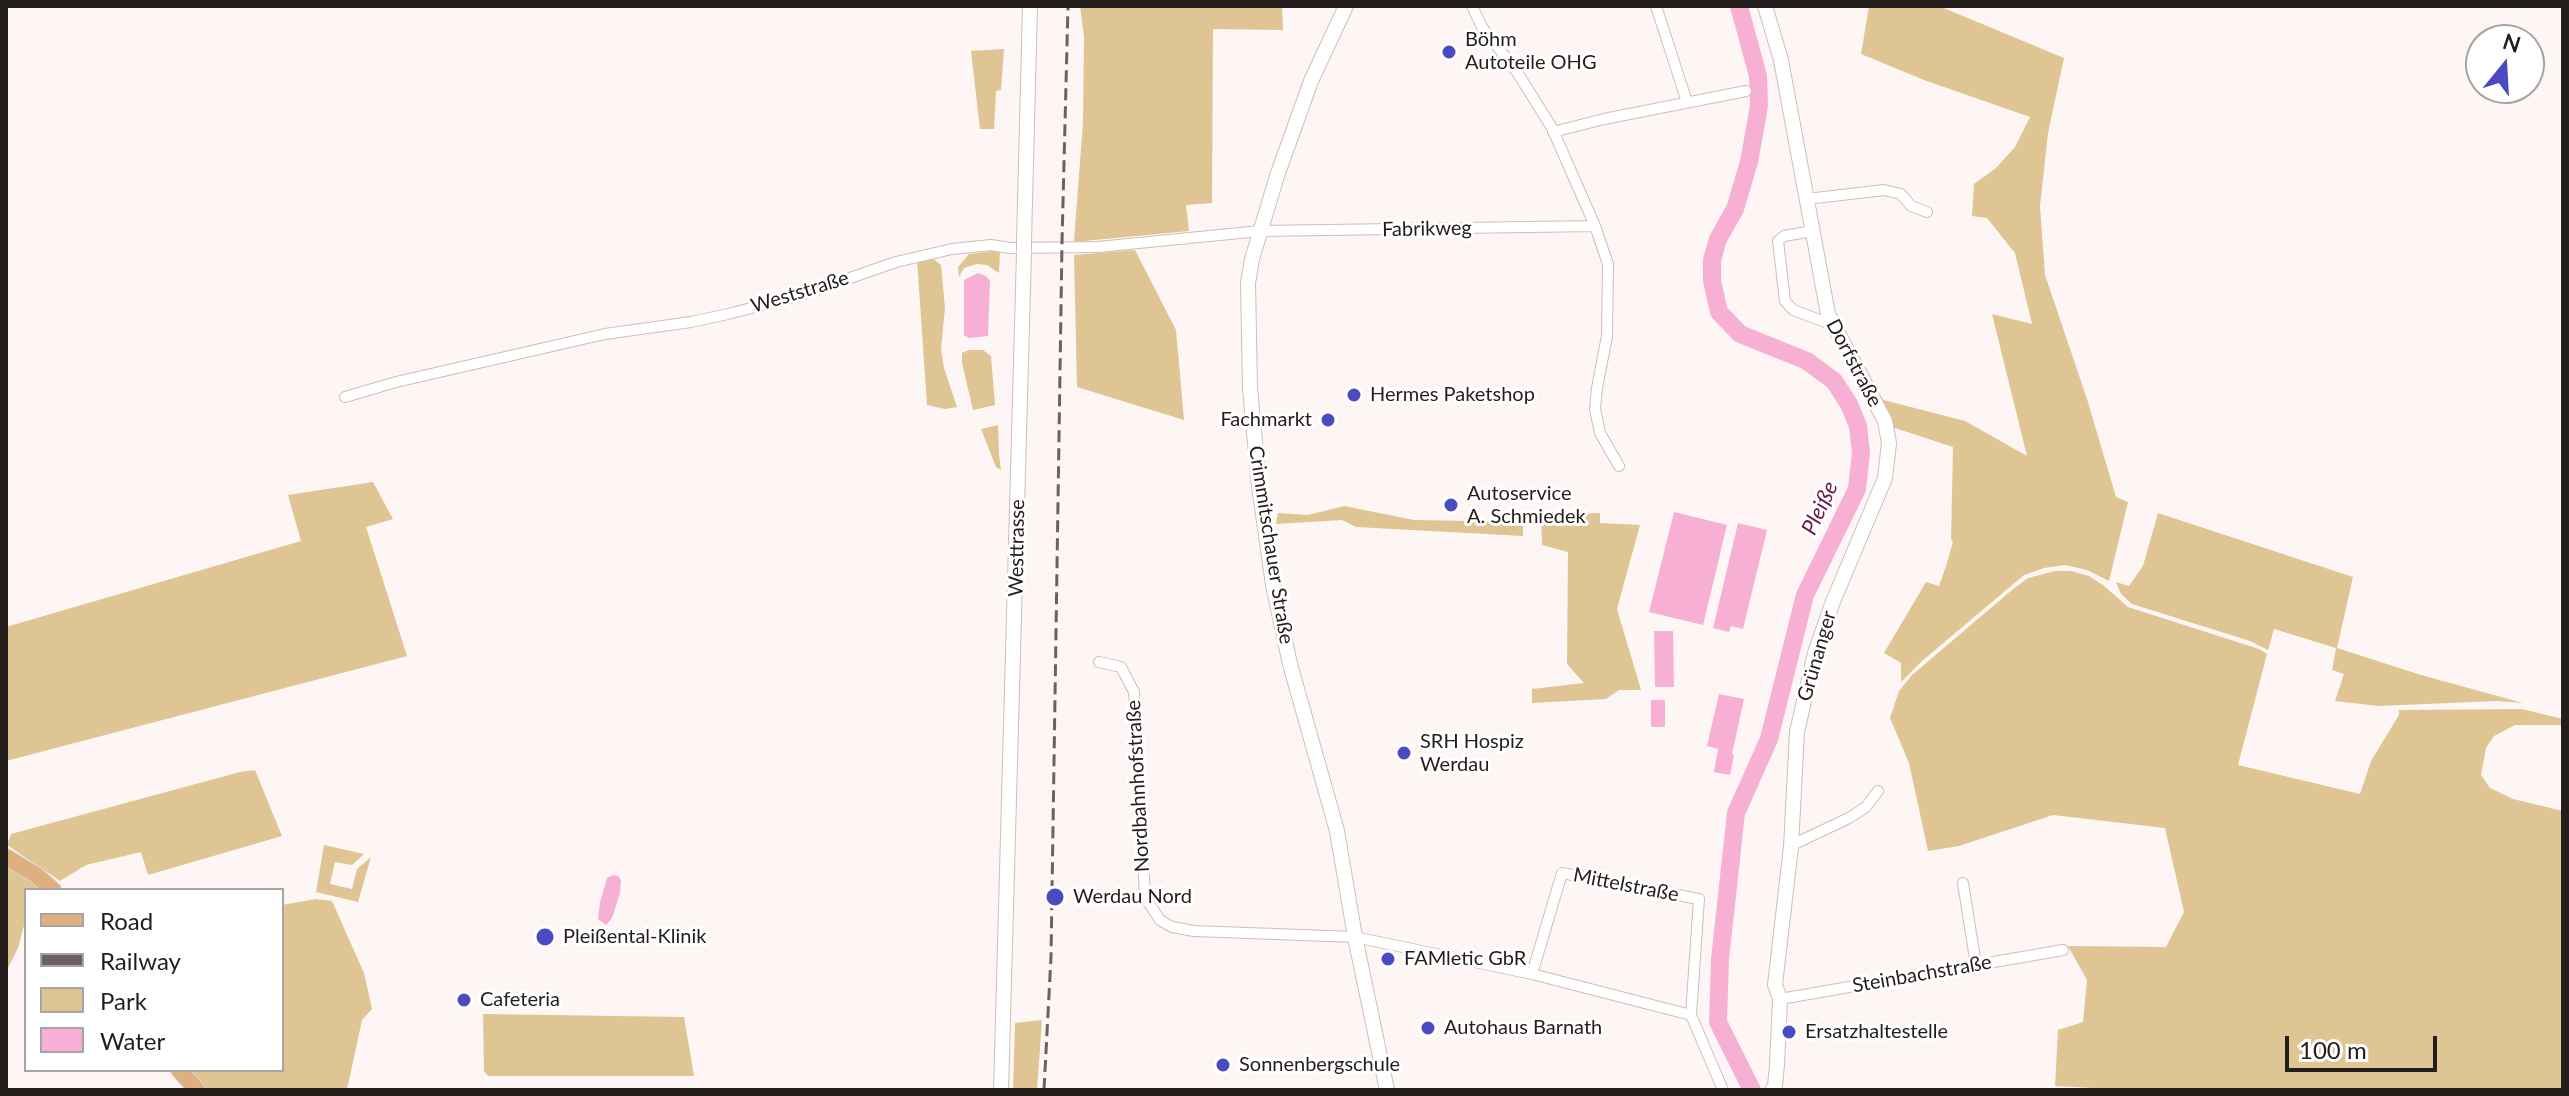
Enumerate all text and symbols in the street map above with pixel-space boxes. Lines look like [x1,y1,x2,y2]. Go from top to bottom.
north arrow [2465,24,2545,104]
text: N [2500,27,2524,58]
place label: Böhm Autoteile OHG [1465,28,1596,75]
marker: Böhm Autoteile OHG [1440,43,1458,61]
street label: Fabrikweg [1382,216,1472,242]
street label: Weststraße [748,266,852,318]
street label: Dorfstraße [1821,315,1887,411]
place label: Hermes Paketshop [1370,383,1535,407]
marker: Hermes Paketshop [1345,386,1363,404]
place label: Fachmarkt [1220,408,1312,432]
marker: Fachmarkt [1319,411,1337,429]
street label: Crimmitschauer Straße [1243,444,1299,646]
water label: Pleiße [1796,477,1844,539]
place label: Autoservice A. Schmiedek [1467,482,1586,529]
marker: Autoservice A. Schmiedek [1442,496,1460,514]
street label: Westtrasse [1004,499,1030,597]
street label: Grünanger [1793,608,1841,704]
street label: Nordbahnhofstraße [1122,699,1154,873]
place label: SRH Hospiz Werdau [1420,730,1524,777]
marker: SRH Hospiz Werdau [1395,744,1413,762]
street label: Mittelstraße [1571,863,1681,907]
place label: Werdau Nord [1073,885,1192,909]
marker: Werdau Nord [1044,886,1066,908]
legend [24,888,284,1072]
text: Road [100,906,153,935]
place label: Pleißental-Klinik [563,925,706,949]
marker: Pleißental-Klinik [534,926,556,948]
text: Railway [100,946,181,975]
place label: FAMletic GbR [1404,947,1526,971]
marker: FAMletic GbR [1379,950,1397,968]
street label: Steinbachstraße [1851,950,1993,998]
text: Park [100,986,147,1015]
place label: Cafeteria [480,988,560,1012]
marker: Cafeteria [455,991,473,1009]
place label: Autohaus Barnath [1444,1016,1602,1040]
marker: Autohaus Barnath [1419,1019,1437,1037]
place label: Ersatzhaltestelle [1805,1020,1948,1044]
scale bar [2289,1020,2441,1070]
marker: Ersatzhaltestelle [1780,1023,1798,1041]
text: Water [100,1026,165,1055]
text: 100 m [2299,1035,2367,1064]
place label: Sonnenbergschule [1239,1053,1400,1077]
marker: Sonnenbergschule [1214,1056,1232,1074]

